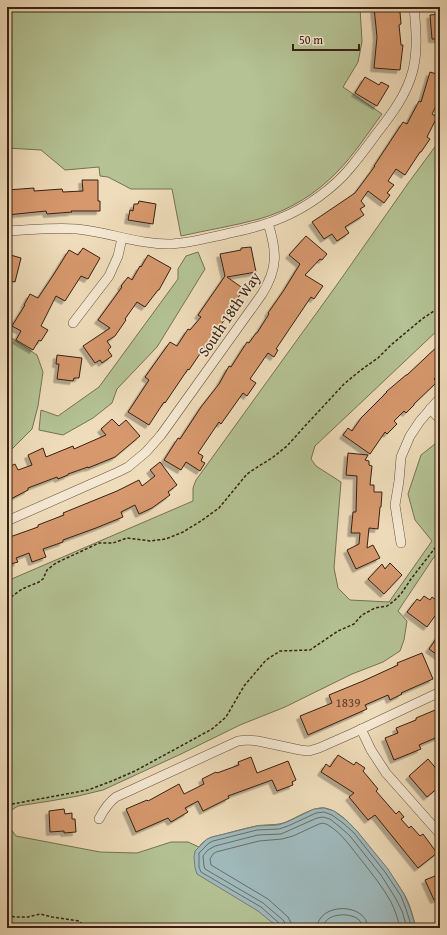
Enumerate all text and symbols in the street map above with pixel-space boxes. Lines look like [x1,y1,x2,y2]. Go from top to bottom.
scale bar [293,26,359,52]
text: 50 m [299,31,323,48]
street label: South 18th Way [193,267,265,361]
house number: 1839 [335,693,361,712]

